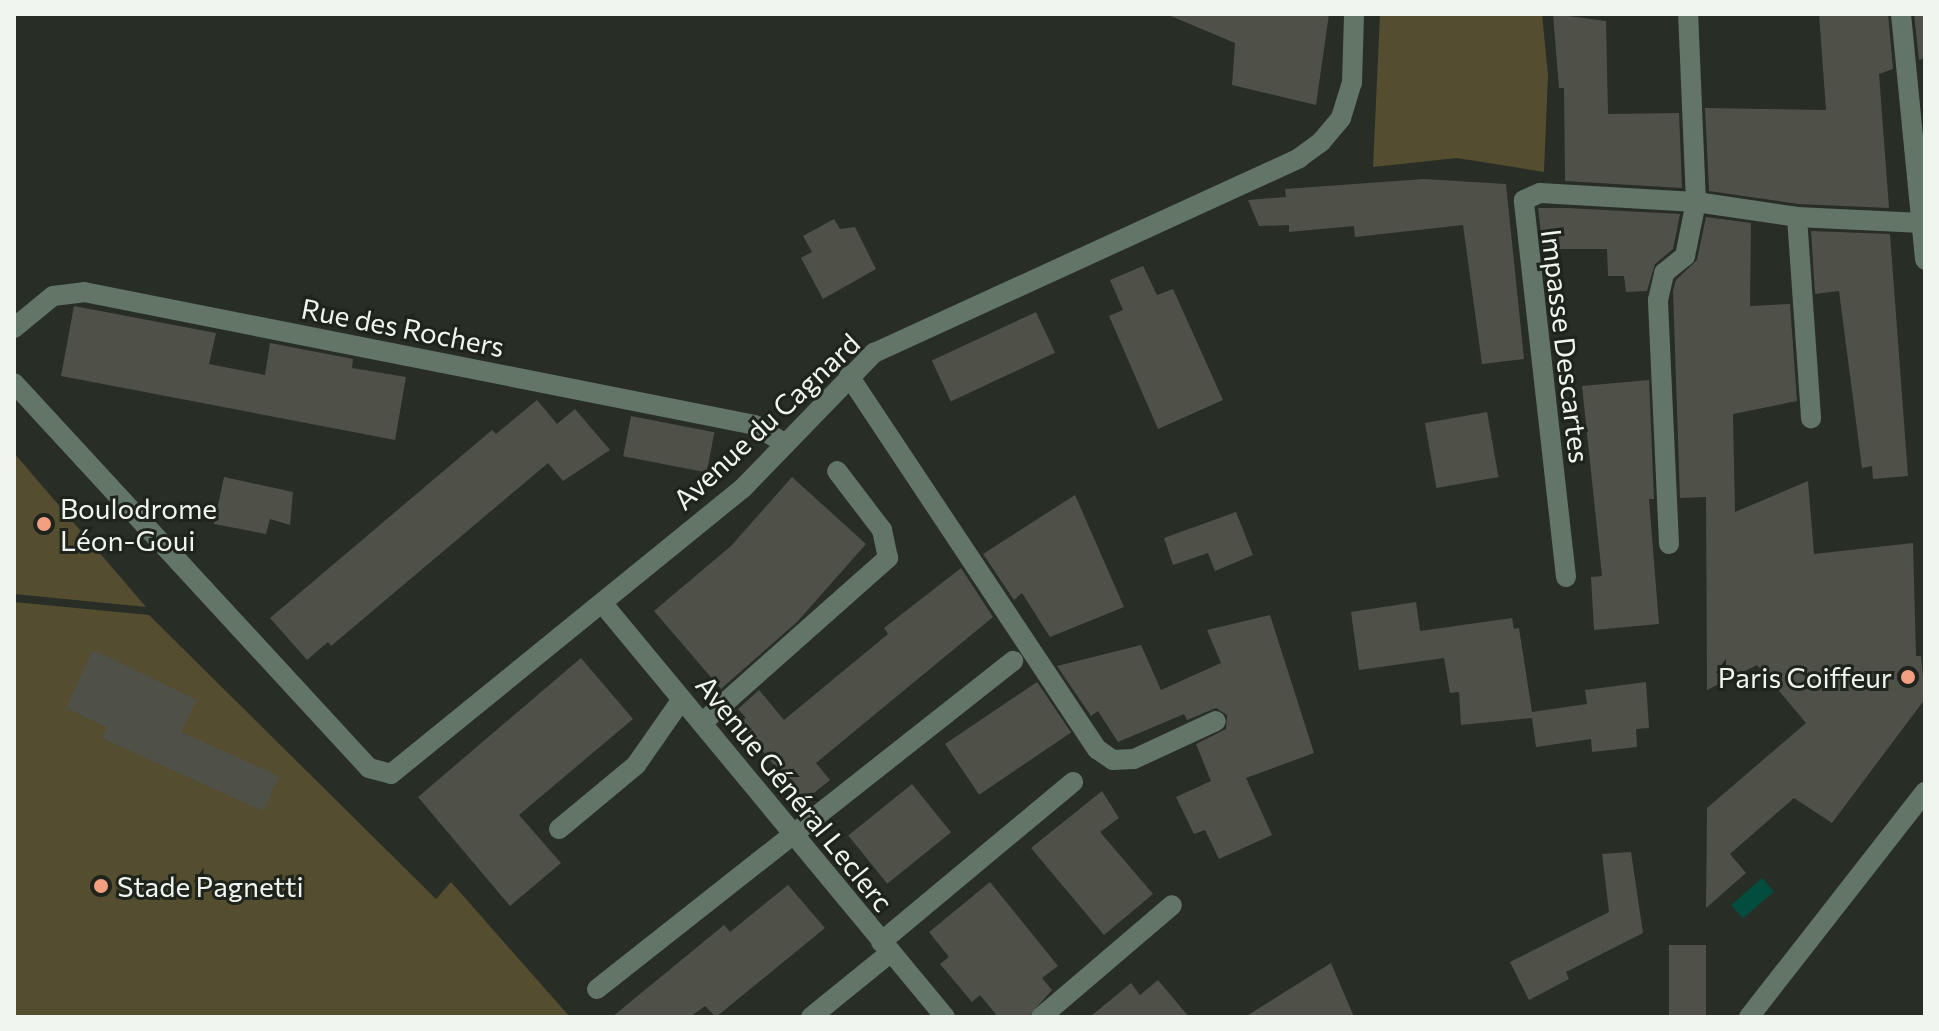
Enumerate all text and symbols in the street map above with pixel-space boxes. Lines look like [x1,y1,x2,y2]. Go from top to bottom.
street label: Impasse Descartes [1535,227,1597,465]
street label: Rue des Rochers [299,291,507,363]
street label: Avenue du Cagnard [666,326,866,516]
place label: Boulodrome Léon-Goui [60,491,217,557]
marker: Boulodrome Léon-Goui [35,515,53,533]
place label: Paris Coiffeur [1718,660,1892,694]
street label: Avenue Général Leclerc [689,668,901,918]
marker: Paris Coiffeur [1899,668,1917,686]
place label: Stade Pagnetti [117,869,304,903]
marker: Stade Pagnetti [92,877,110,895]

